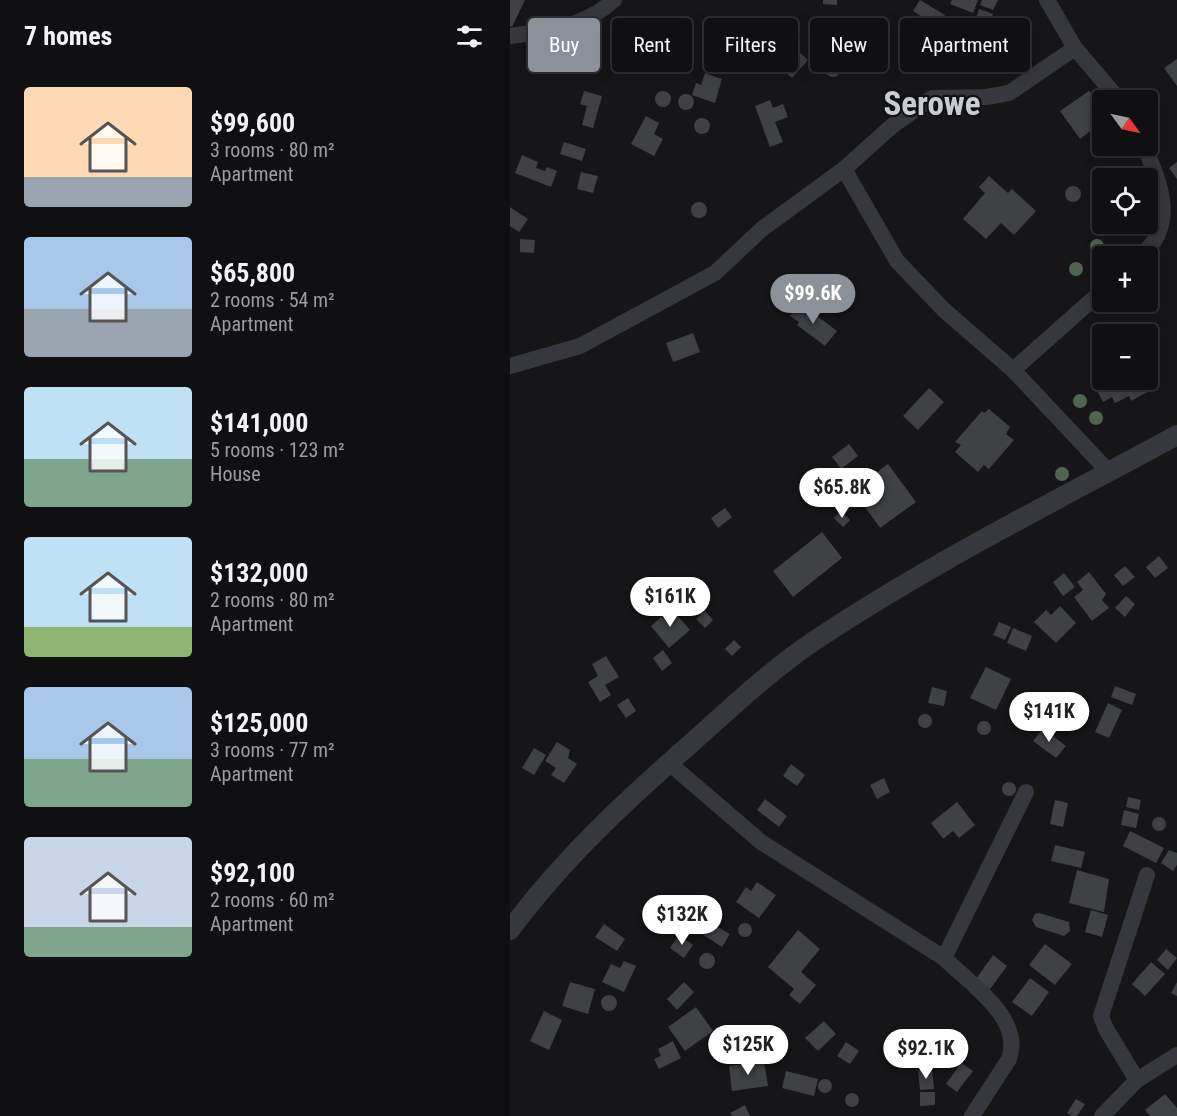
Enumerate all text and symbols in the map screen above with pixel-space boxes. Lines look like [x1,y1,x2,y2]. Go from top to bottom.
chip: Buy [528,18,600,72]
chip: Rent [612,18,692,72]
chip: Filters [704,18,798,72]
chip: New [810,18,888,72]
chip: Apartment [900,18,1030,72]
icon: filters [453,20,486,53]
text: 7 homes [24,21,112,51]
district label: Serowe [883,84,981,123]
north arrow [1092,90,1158,156]
map controls [1092,90,1158,390]
text: $99,600 [210,108,295,138]
icon: home [72,111,144,183]
text: 3 rooms · 80 m² [210,138,335,162]
text: Apartment [210,162,294,186]
button: locate [1092,168,1158,234]
button: + [1092,246,1158,312]
text: $65,800 [210,258,295,288]
icon: home [72,261,144,333]
pin: $99.6K [764,274,862,325]
text: $99.6K [784,281,842,305]
text: 2 rooms · 54 m² [210,288,335,312]
text: Apartment [210,312,294,336]
button: − [1092,324,1158,390]
text: $141,000 [210,408,308,438]
icon: home [72,411,144,483]
text: 5 rooms · 123 m² [210,438,345,462]
text: House [210,462,261,486]
pin: $65.8K [793,468,891,519]
text: $65.8K [813,475,871,499]
text: $132,000 [210,558,308,588]
icon: home [72,561,144,633]
pin: $161K [628,577,712,628]
text: $161K [644,584,696,608]
text: 2 rooms · 80 m² [210,588,335,612]
text: Apartment [210,612,294,636]
pin: $141K [1007,692,1091,743]
text: $141K [1023,699,1075,723]
text: $125,000 [210,708,308,738]
icon: home [72,711,144,783]
text: 3 rooms · 77 m² [210,738,335,762]
text: Apartment [210,762,294,786]
text: $92,100 [210,858,295,888]
icon: home [72,861,144,933]
text: 2 rooms · 60 m² [210,888,335,912]
pin: $132K [640,895,724,946]
text: $132K [656,902,708,926]
text: Apartment [210,912,294,936]
pin: $125K [706,1025,790,1076]
pin: $92.1K [877,1029,975,1080]
text: $125K [722,1032,774,1056]
text: $92.1K [897,1036,955,1060]

